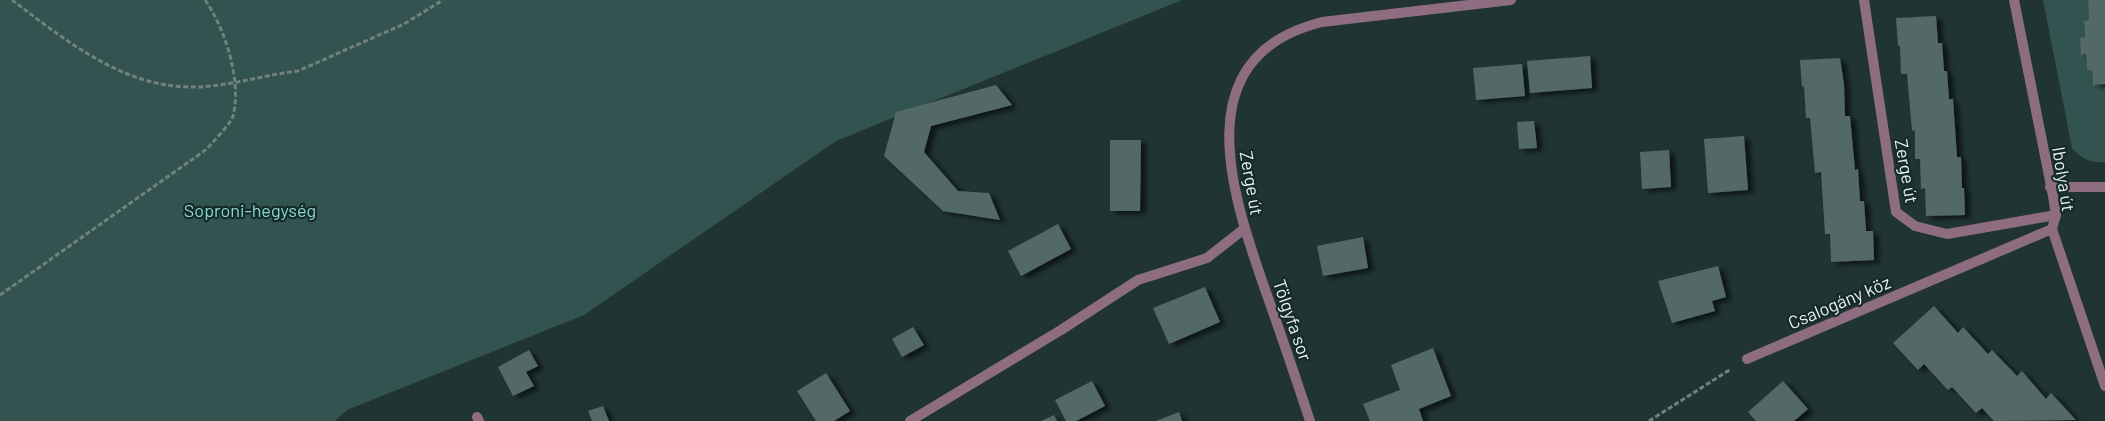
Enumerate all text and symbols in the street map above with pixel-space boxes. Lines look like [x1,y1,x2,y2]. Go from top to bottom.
street label: Zerge út [1891,137,1923,205]
street label: Ibolya út [2048,145,2080,213]
street label: Zerge út [1236,149,1268,217]
park label: Soproni-hegység [184,199,316,221]
street label: Csalogány köz [1784,271,1894,333]
street label: Tölgyfa sor [1269,276,1317,364]

